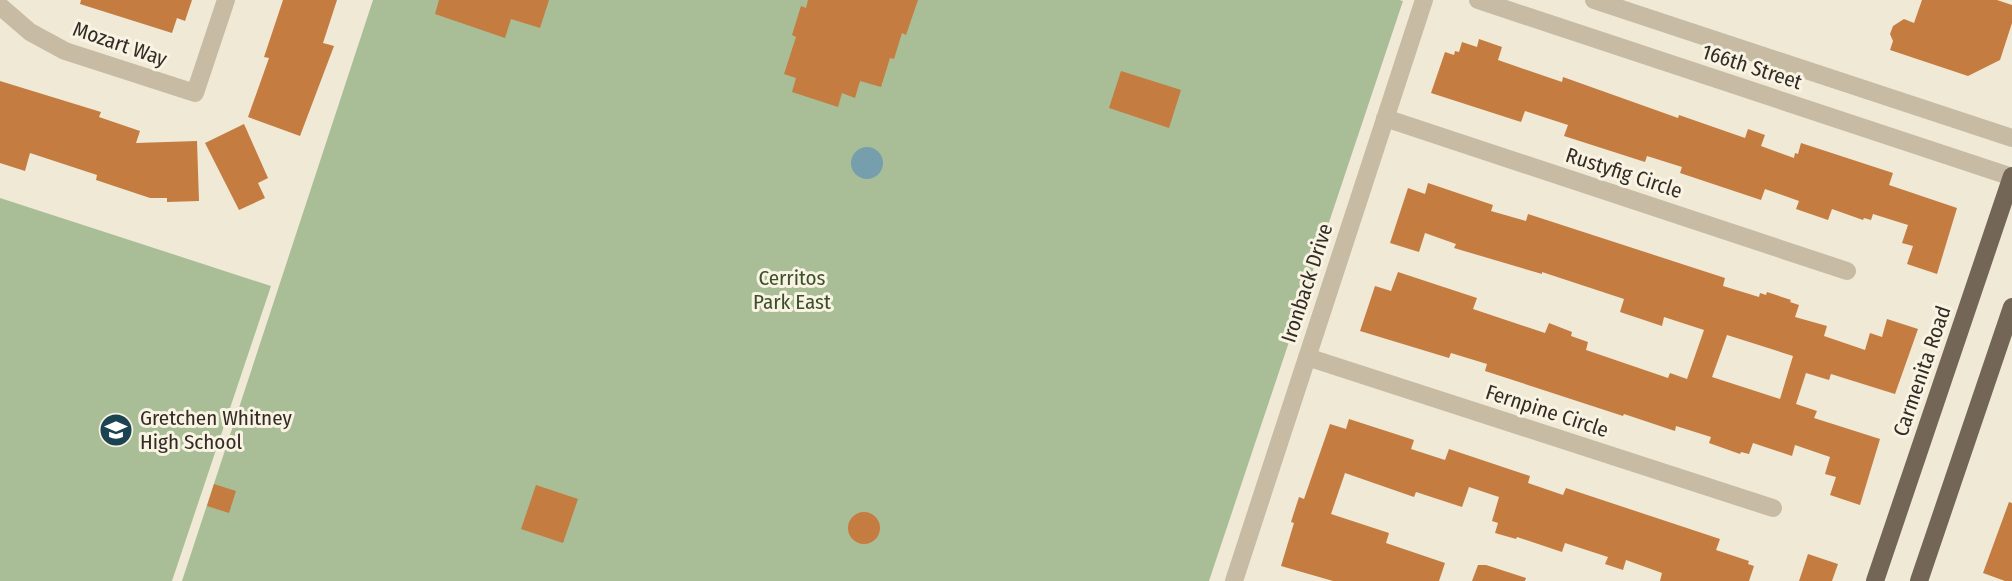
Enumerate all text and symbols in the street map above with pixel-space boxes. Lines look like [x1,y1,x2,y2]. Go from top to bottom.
street label: Mozart Way [70,16,171,72]
street label: 166th Street [1699,39,1805,95]
street label: Rustyfig Circle [1563,142,1685,204]
street label: Ironback Drive [1276,220,1338,346]
park label: Cerritos Park East [753,265,831,315]
street label: Carmenita Road [1887,302,1957,440]
street label: Fernpine Circle [1482,379,1612,443]
place label: Gretchen Whitney High School [140,405,292,455]
school or university icon: Gretchen Whitney High School [97,411,135,449]

